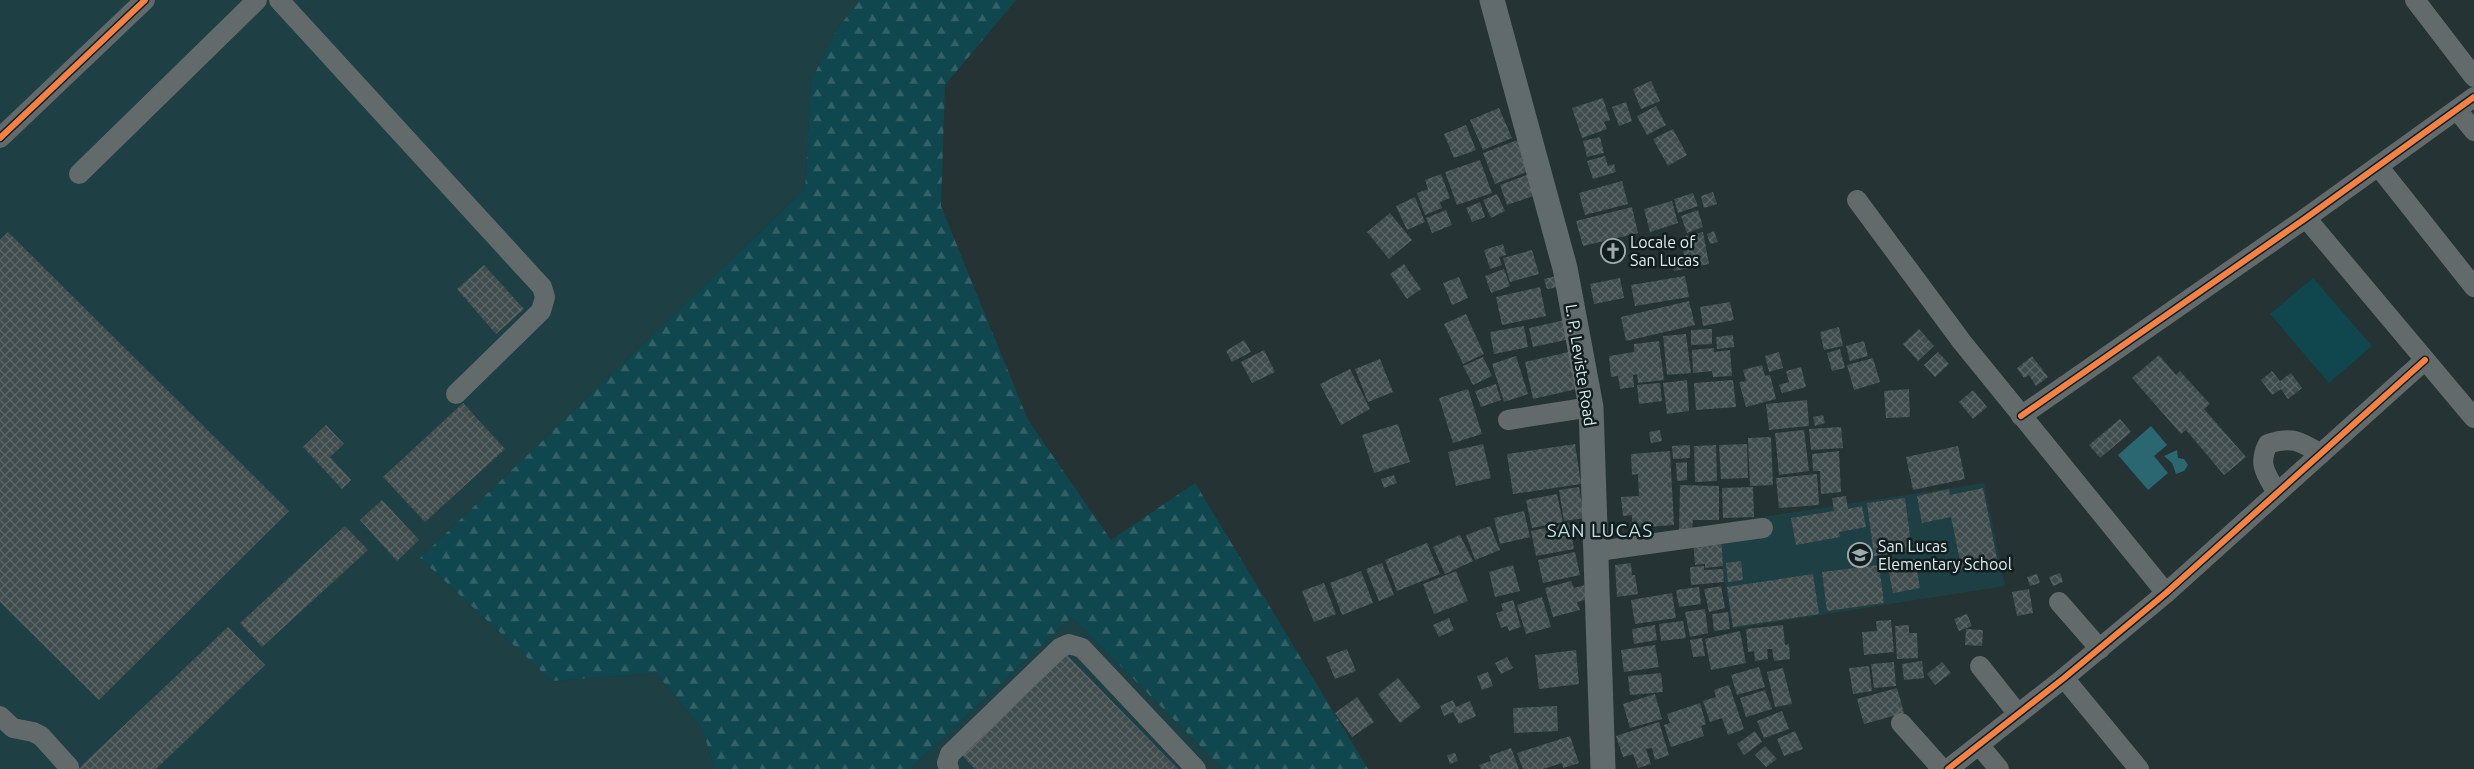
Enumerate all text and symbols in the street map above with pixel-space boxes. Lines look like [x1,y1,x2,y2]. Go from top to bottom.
place label: Locale of San Lucas [1630,233,1699,269]
church icon: Locale of San Lucas [1600,238,1626,264]
street label: L. P. Leviste Road [1562,303,1600,427]
district label: SAN LUCAS [1547,519,1653,541]
place label: San Lucas Elementary School [1878,537,2012,573]
school or university icon: San Lucas Elementary School [1847,542,1873,568]

